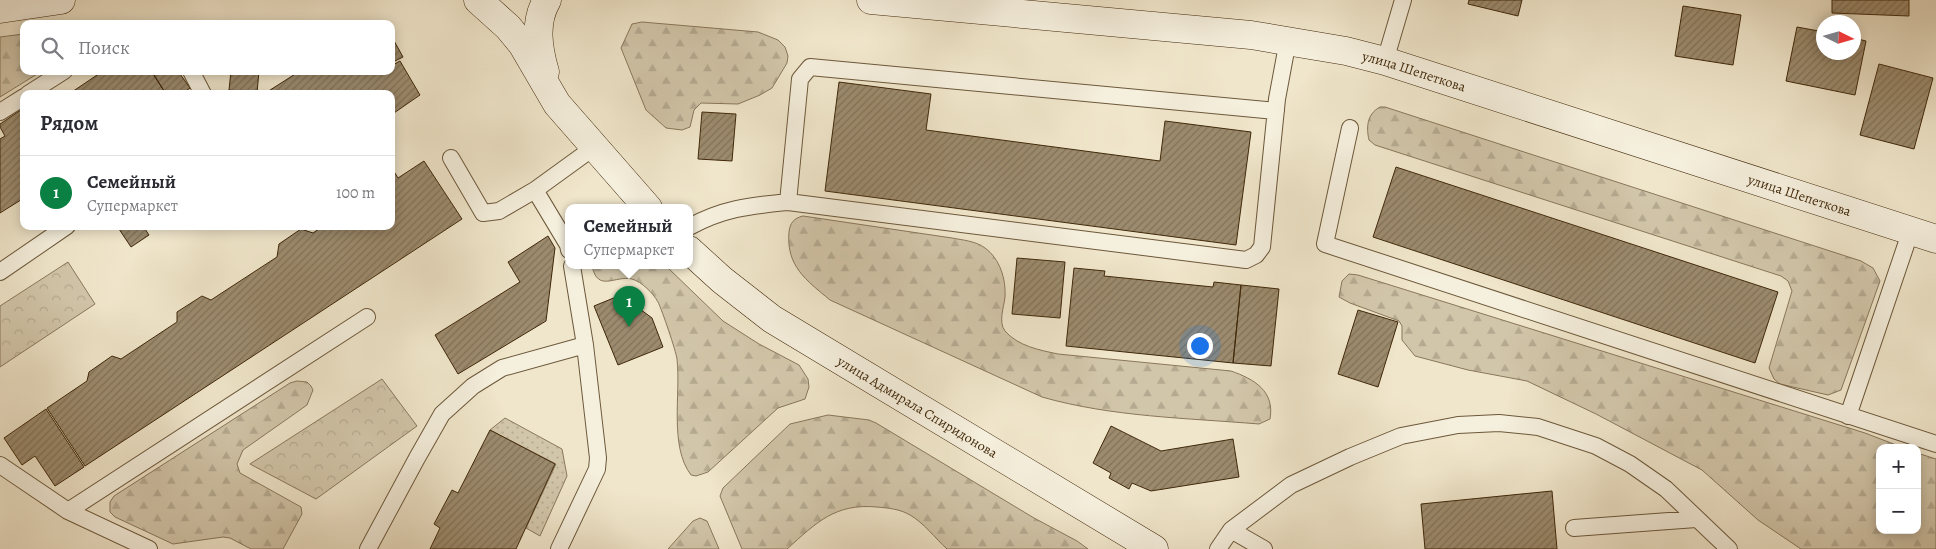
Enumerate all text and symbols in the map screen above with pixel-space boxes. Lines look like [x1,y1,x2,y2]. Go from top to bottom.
north arrow [1816,15,1861,60]
search box [20,20,395,75]
icon: search [38,34,66,62]
text: Поиск [78,35,130,61]
street label: улица Шепеткова [1359,46,1469,97]
text: Рядом [40,109,98,137]
text: Семейный [87,169,176,195]
street label: улица Шепеткова [1745,170,1854,221]
text: 1 [53,182,59,204]
text: 100 m [336,182,375,204]
text: Супермаркет [87,195,178,217]
popup [565,204,693,269]
text: Семейный [584,213,673,239]
text: Супермаркет [584,239,674,261]
pin: 1 [613,286,645,327]
your location [1187,333,1213,359]
street label: улица Адмирала Спиридонова [833,351,1002,463]
map controls [1876,444,1921,534]
button: + [1876,444,1921,489]
button: − [1876,489,1921,534]

